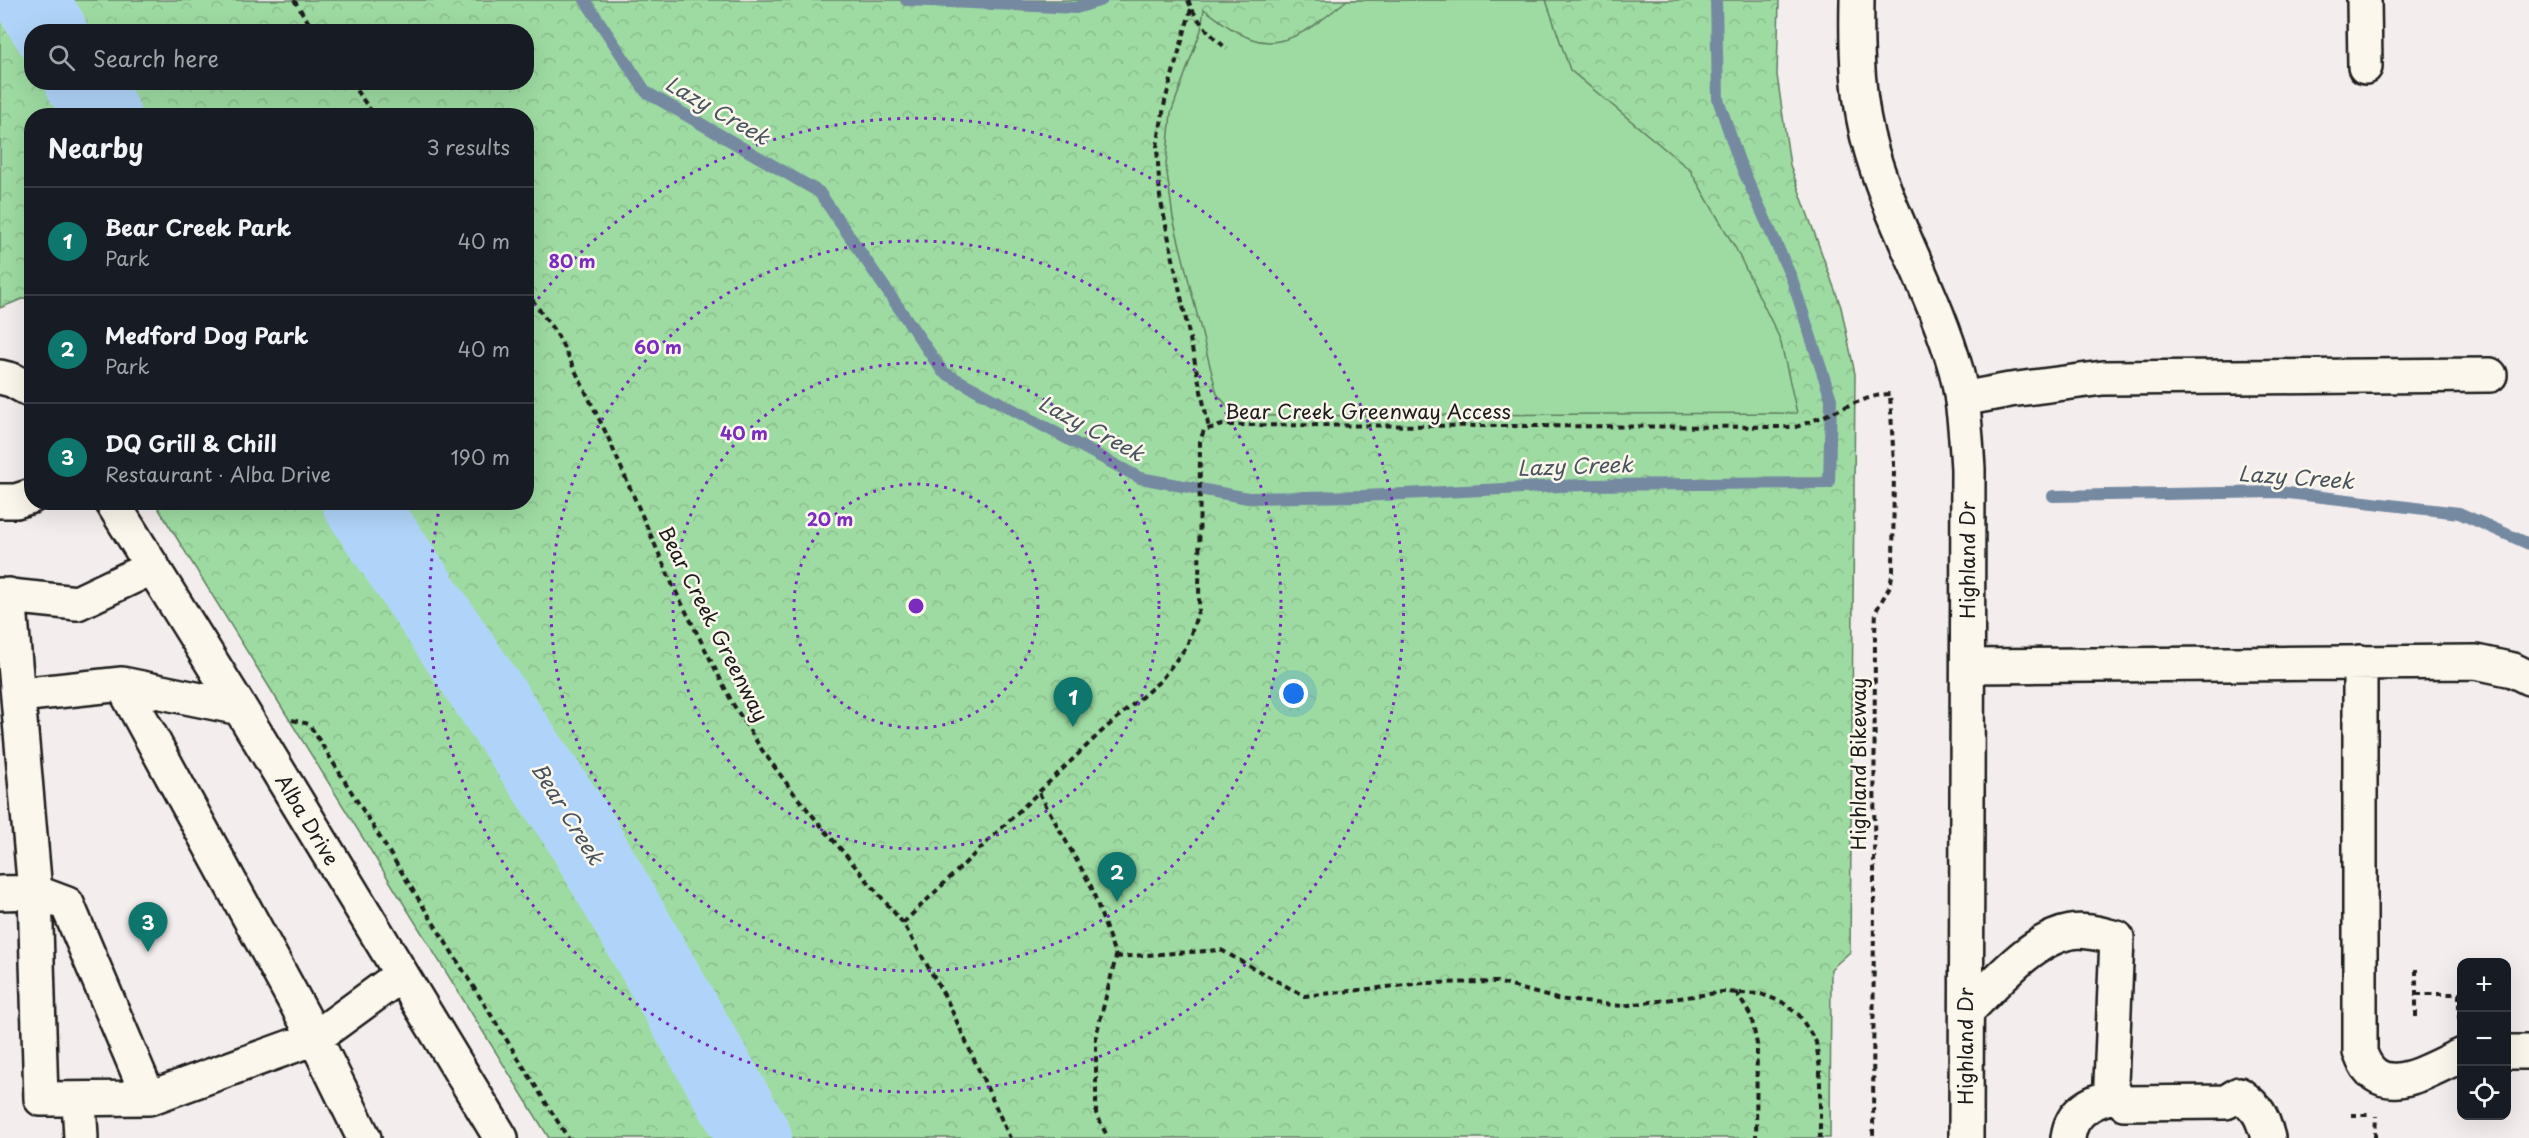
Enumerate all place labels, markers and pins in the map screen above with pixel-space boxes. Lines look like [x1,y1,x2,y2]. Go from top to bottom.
centre of rings [906,596,926,616]
pin: 1 [1054,678,1092,727]
pin: 2 [1098,852,1136,902]
pin: 3 [128,902,168,952]

